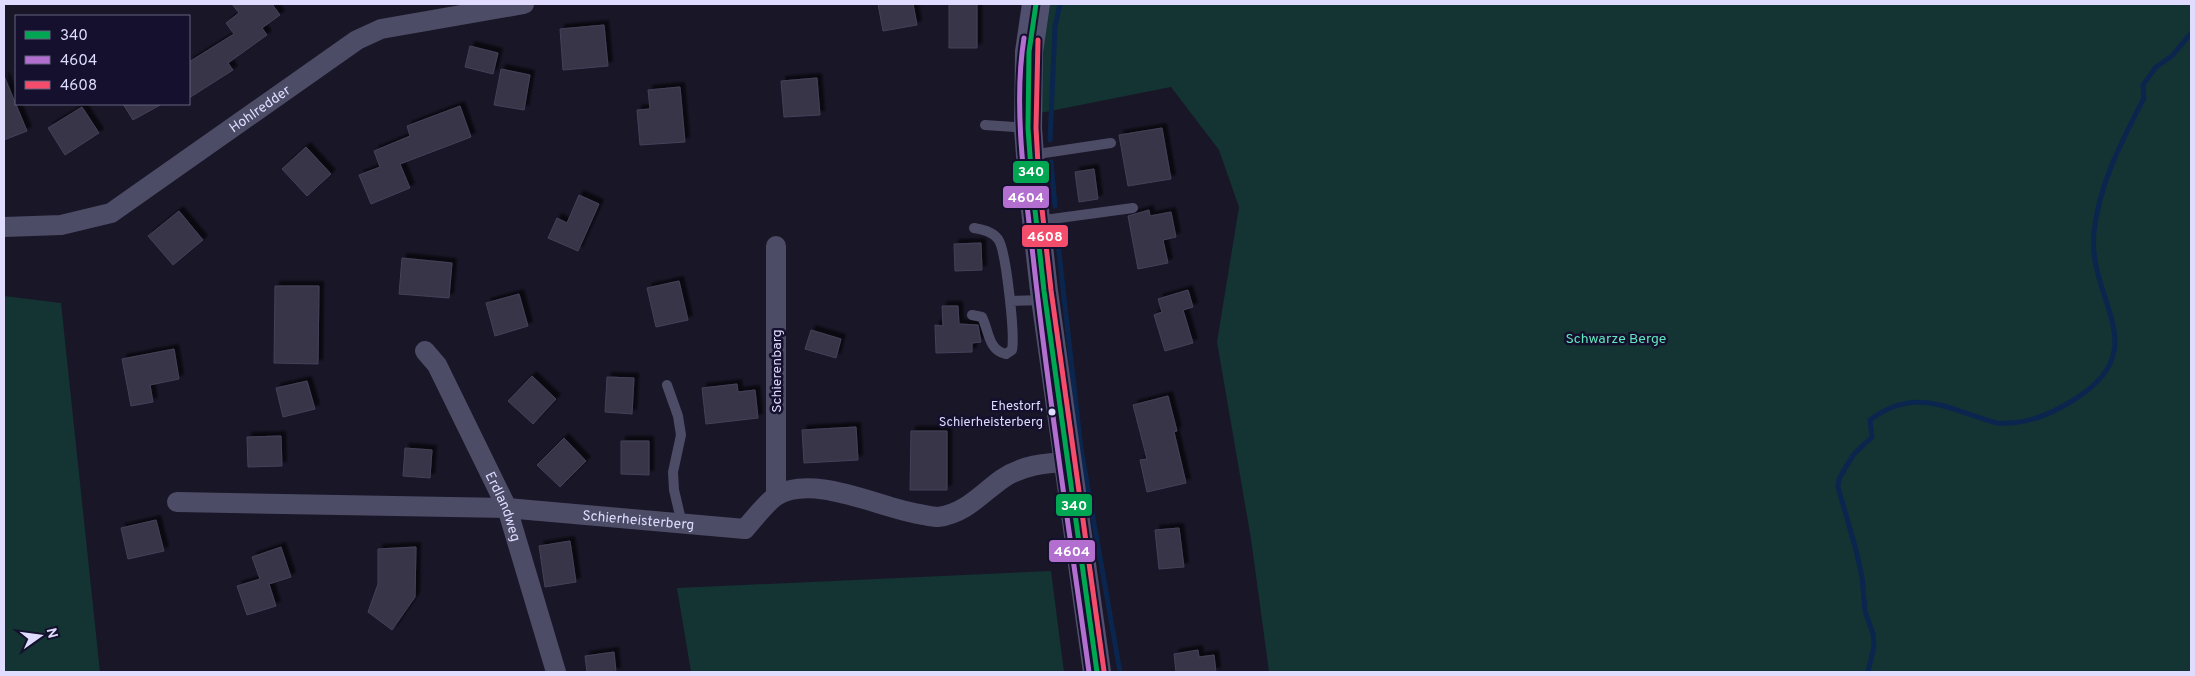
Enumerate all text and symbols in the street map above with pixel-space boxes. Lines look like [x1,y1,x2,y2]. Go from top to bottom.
legend [15,15,190,105]
text: 340 [60,27,88,46]
text: 4604 [60,52,97,71]
text: 4608 [60,77,97,96]
street label: Hohlredder [226,82,295,137]
line badge: 340 [1012,160,1050,184]
text: 340 [1018,164,1044,181]
line badge: 4604 [1002,185,1050,209]
text: 4604 [1008,190,1044,207]
line badge: 4608 [1021,224,1069,248]
text: 4608 [1027,229,1063,246]
street label: Schierenbarg [769,329,786,413]
park label: Schwarze Berge [1566,331,1666,348]
place label: Ehestorf, Schierheisterberg [939,399,1043,431]
marker: Ehestorf, Schierheisterberg [1047,407,1057,417]
street label: Erdlandweg [481,469,524,544]
line badge: 340 [1055,493,1093,517]
text: 340 [1061,498,1087,515]
street label: Schierheisterberg [582,508,695,534]
line badge: 4604 [1048,539,1096,563]
text: 4604 [1054,544,1090,561]
north arrow [15,611,65,661]
text: N [42,626,61,640]

